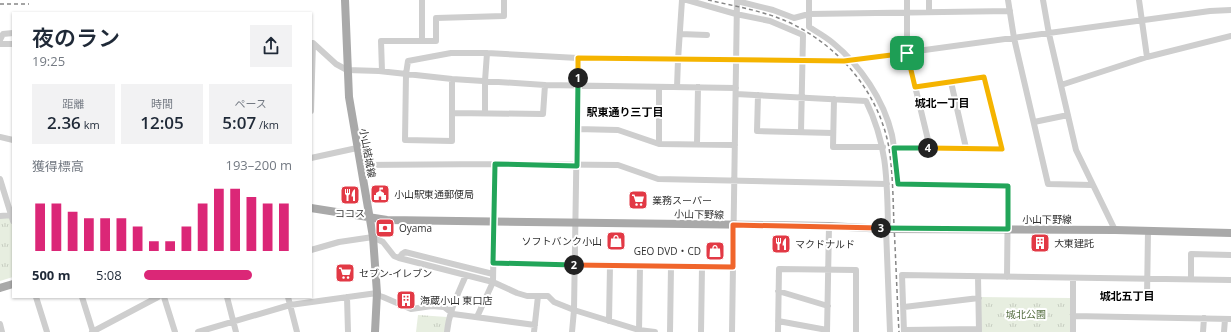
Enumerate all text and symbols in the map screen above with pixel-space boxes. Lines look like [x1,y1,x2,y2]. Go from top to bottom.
text: 夜のラン [32,22,120,52]
button: share [250,25,292,67]
pin [890,36,924,70]
icon: arrive [896,42,918,64]
text: 19:25 [32,52,65,70]
pin: 1 [568,68,588,88]
text: 1 [575,70,581,85]
district label: 城北一丁目 [915,95,970,110]
text: 距離 [62,96,84,111]
text: 時間 [151,96,173,111]
text: ペース [234,96,267,111]
district label: 駅東通り三丁目 [587,104,664,119]
text: 2.36 [47,111,81,134]
text: 12:05 [140,111,184,134]
text: 5:07 [222,111,256,134]
text: km [81,117,100,132]
text: /km [256,117,279,132]
street label: 小山結城線 [357,127,379,179]
pin: 4 [918,138,938,158]
text: 4 [925,140,931,155]
text: 193–200 m [225,156,292,174]
text: 獲得標高 [32,157,84,175]
public building icon: 小山駅東通郵便局 [369,183,391,205]
restaurant icon: ココス [339,184,361,206]
place label: 小山駅東通郵便局 [394,187,474,201]
supermarket icon: 業務スーパー [627,189,649,211]
place label: 業務スーパー [652,193,712,207]
place label: ココス [335,206,365,220]
street label: 小山下野線 [674,207,724,221]
street label: 小山下野線 [1022,212,1072,226]
bank icon: Oyama [374,217,396,239]
pin: 3 [871,218,891,238]
text: 3 [878,220,884,235]
place label: Oyama [399,221,432,235]
shop icon: ソフトバンク小山 [605,230,627,252]
building icon: 大東建託 [1029,232,1051,254]
restaurant icon: マクドナルド [770,233,792,255]
place label: ソフトバンク小山 [522,234,602,248]
place label: 大東建託 [1054,236,1094,250]
place label: マクドナルド [795,237,855,251]
shop icon: GEO DVD・CD [704,240,726,262]
place label: GEO DVD・CD [634,244,701,258]
pin: 2 [564,255,584,275]
text: 2 [571,257,577,272]
supermarket icon: セブン-イレブン [334,262,356,284]
text: 500 m [32,266,70,284]
text: 5:08 [96,266,122,284]
place label: セブン-イレブン [359,266,432,280]
district label: 城北五丁目 [1100,288,1155,303]
building icon: 海蔵小山 東口店 [395,289,417,311]
place label: 海蔵小山 東口店 [420,293,493,307]
park label: 城北公園 [1006,307,1046,321]

